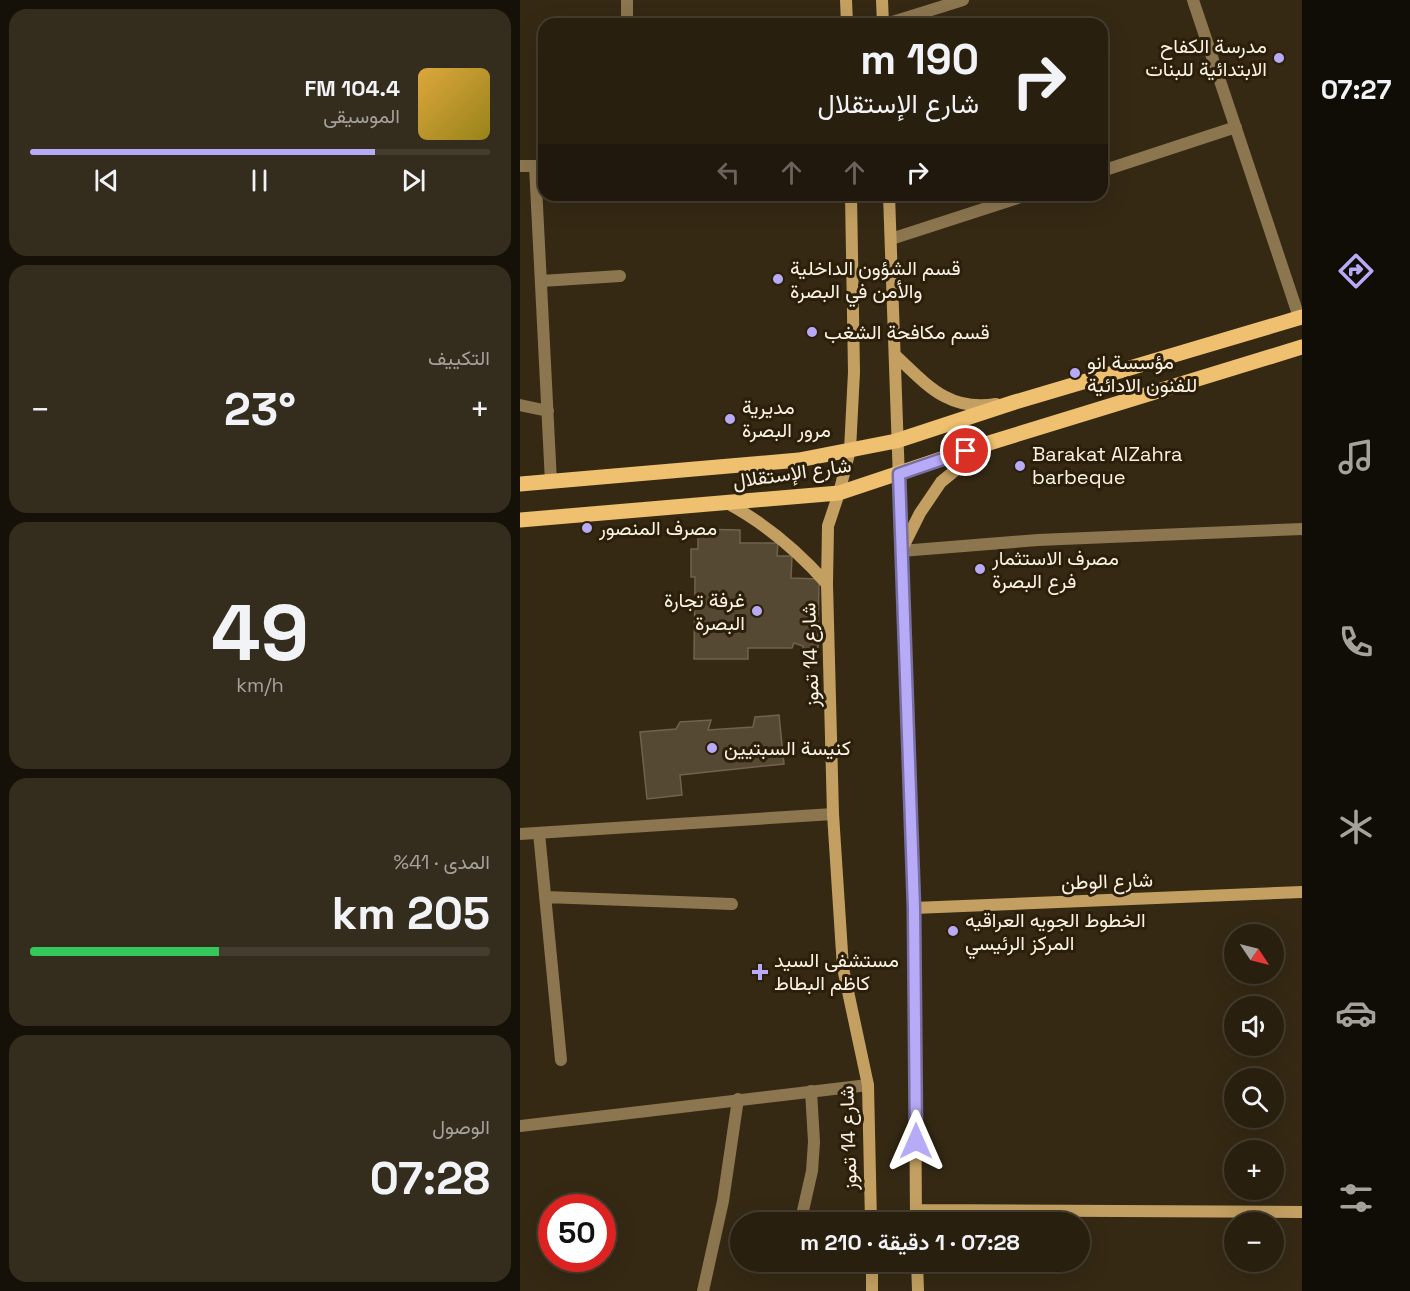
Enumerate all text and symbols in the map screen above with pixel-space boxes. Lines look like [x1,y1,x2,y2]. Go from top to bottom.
text: 190 m [860,33,979,86]
place label: مدرسة الكفاح الابتدائية للبنات [1145,33,1267,82]
icon: right [1000,42,1078,120]
marker: مدرسة الكفاح الابتدائية للبنات [1272,51,1286,65]
text: 07:27 [1321,72,1391,107]
text: 104.4 FM [305,74,400,102]
text: شارع الإستقلال [818,86,979,121]
text: الموسيقى [323,103,400,129]
icon: left [712,156,745,189]
icon: ahead [775,156,808,189]
icon: ahead [838,156,871,189]
icon: right [901,156,934,189]
icon: previous [90,164,123,197]
icon: pause [243,164,276,197]
icon: next [397,164,430,197]
icon: directions [1335,250,1377,292]
place label: قسم الشؤون الداخلية والأمن في البصرة [790,255,961,308]
marker: قسم الشؤون الداخلية والأمن في البصرة [771,272,785,286]
place label: قسم مكافحة الشغب [824,319,990,345]
marker: قسم مكافحة الشغب [805,325,819,339]
text: التكييف [428,345,490,371]
place label: مؤسسة انو للفنون الادائية [1087,349,1197,398]
marker: مؤسسة انو للفنون الادائية [1068,366,1082,380]
text: 23° [224,381,296,438]
text: − [30,389,50,431]
text: + [470,389,490,431]
place label: مديرية مرور البصرة [742,394,831,443]
marker: مديرية مرور البصرة [723,412,737,426]
pin [940,425,991,476]
icon: arrive [949,434,982,467]
icon: music [1335,436,1377,478]
place label: Barakat AlZahra barbeque [1032,441,1182,490]
street label: شارع الإستقلال [731,452,853,495]
marker: Barakat AlZahra barbeque [1013,459,1027,473]
place label: مصرف المنصور [598,515,717,541]
marker: مصرف المنصور [580,521,594,535]
place label: مصرف الاستثمار فرع البصرة [991,545,1119,595]
marker: مصرف الاستثمار فرع البصرة [973,562,987,576]
text: 49 [211,583,309,683]
place label: غرفة تجارة البصرة [664,587,745,636]
street label: شارع 14 تموز [795,602,826,709]
marker: غرفة تجارة البصرة [750,604,764,618]
icon: phone [1335,621,1377,663]
text: km/h [236,672,284,698]
place label: كنيسة السبتيين [724,735,851,761]
marker: كنيسة السبتيين [705,741,719,755]
icon: climate [1335,806,1377,848]
text: المدى · 41% [394,849,490,875]
street label: شارع الوطن [1061,866,1154,897]
text: 205 km [332,885,490,942]
place label: الخطوط الجويه العراقيه المركز الرئيسي [965,907,1146,960]
marker: الخطوط الجويه العراقيه المركز الرئيسي [946,924,960,938]
north arrow [1224,924,1284,984]
map controls [1224,924,1284,1272]
place label: مستشفى السيد كاظم البطاط [774,947,899,996]
marker: مستشفى السيد كاظم البطاط [751,963,769,981]
icon: car [1335,992,1377,1034]
button: sound [1224,996,1284,1056]
button: search [1224,1068,1284,1128]
street label: شارع 14 تموز [833,1085,864,1192]
position arrow [884,1109,948,1173]
text: الوصول [432,1114,490,1140]
button: + [1224,1140,1284,1200]
text: 07:28 [370,1150,490,1207]
icon: filters [1335,1177,1377,1219]
speed limit sign: 50 [538,1194,616,1272]
button: − [1224,1212,1284,1272]
text: 07:28 · 1 دقيقة · 210 m [800,1228,1020,1256]

